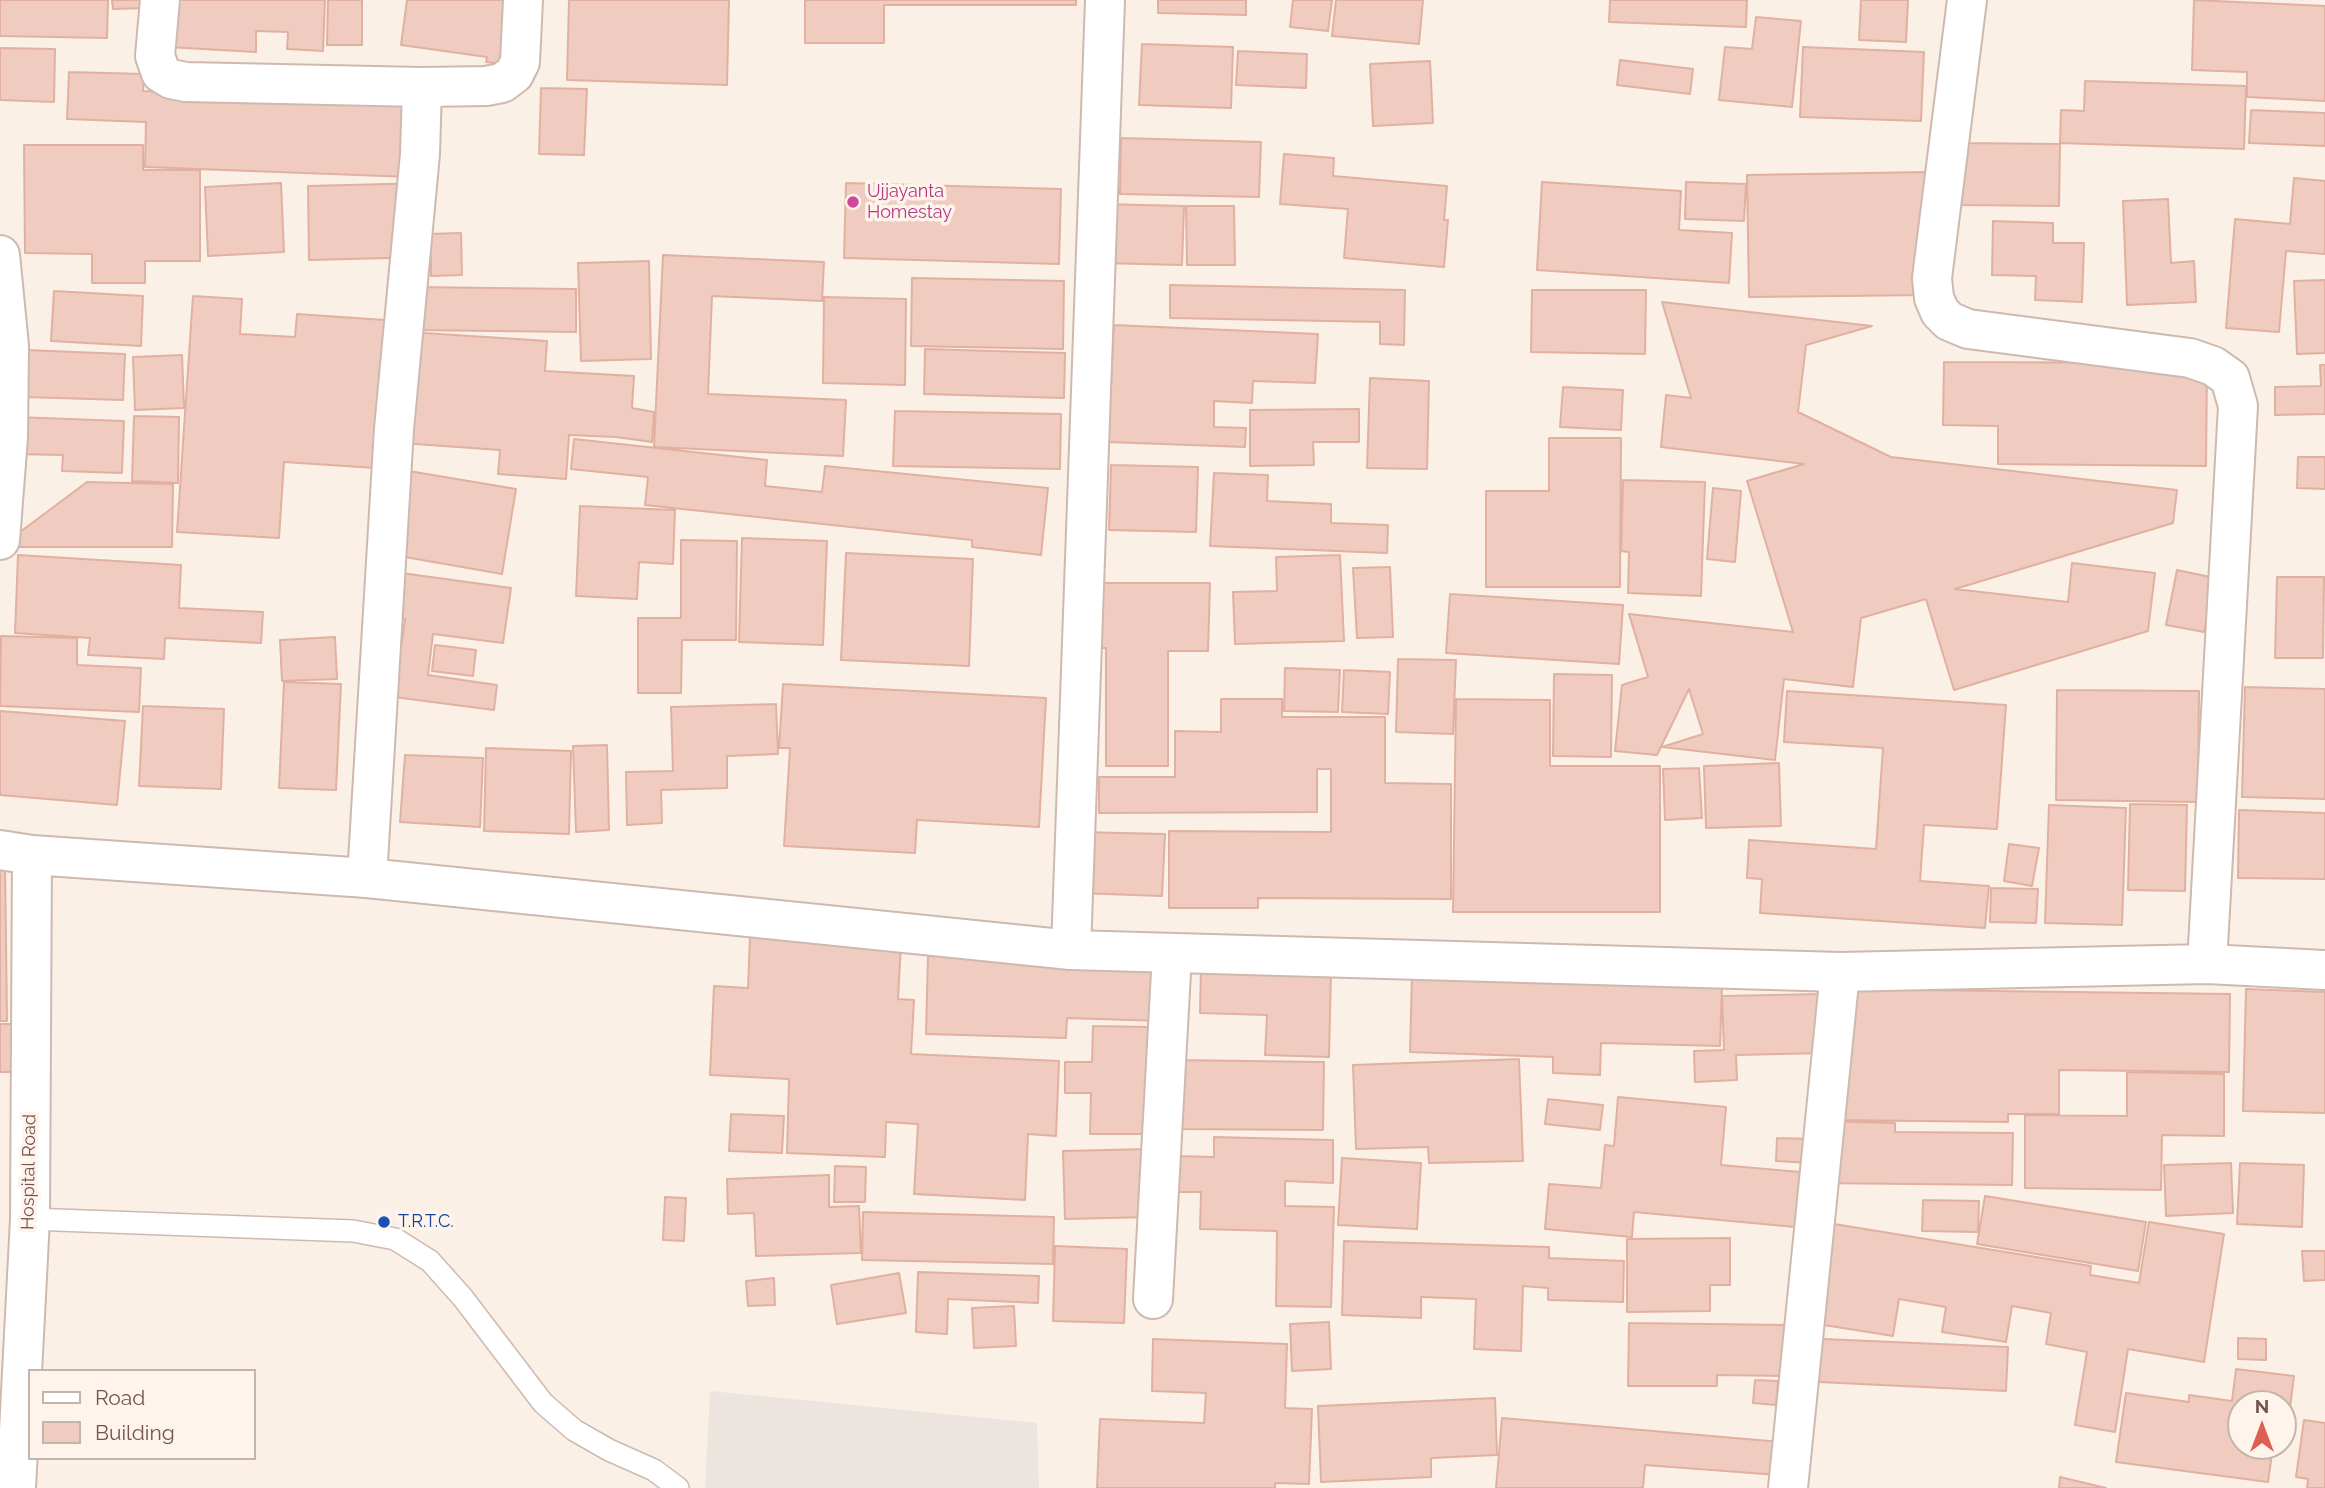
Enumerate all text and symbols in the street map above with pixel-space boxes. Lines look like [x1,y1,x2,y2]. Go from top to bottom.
place label: Ujjayanta Homestay [867,181,952,224]
marker: Ujjayanta Homestay [845,194,861,210]
street label: Hospital Road [17,1114,41,1230]
place label: T.R.T.C. [398,1211,454,1233]
marker: T.R.T.C. [376,1214,392,1230]
legend [28,1369,256,1460]
text: Road [95,1385,145,1410]
north arrow [2227,1390,2297,1460]
text: N [2255,1395,2269,1417]
text: Building [95,1420,175,1445]

